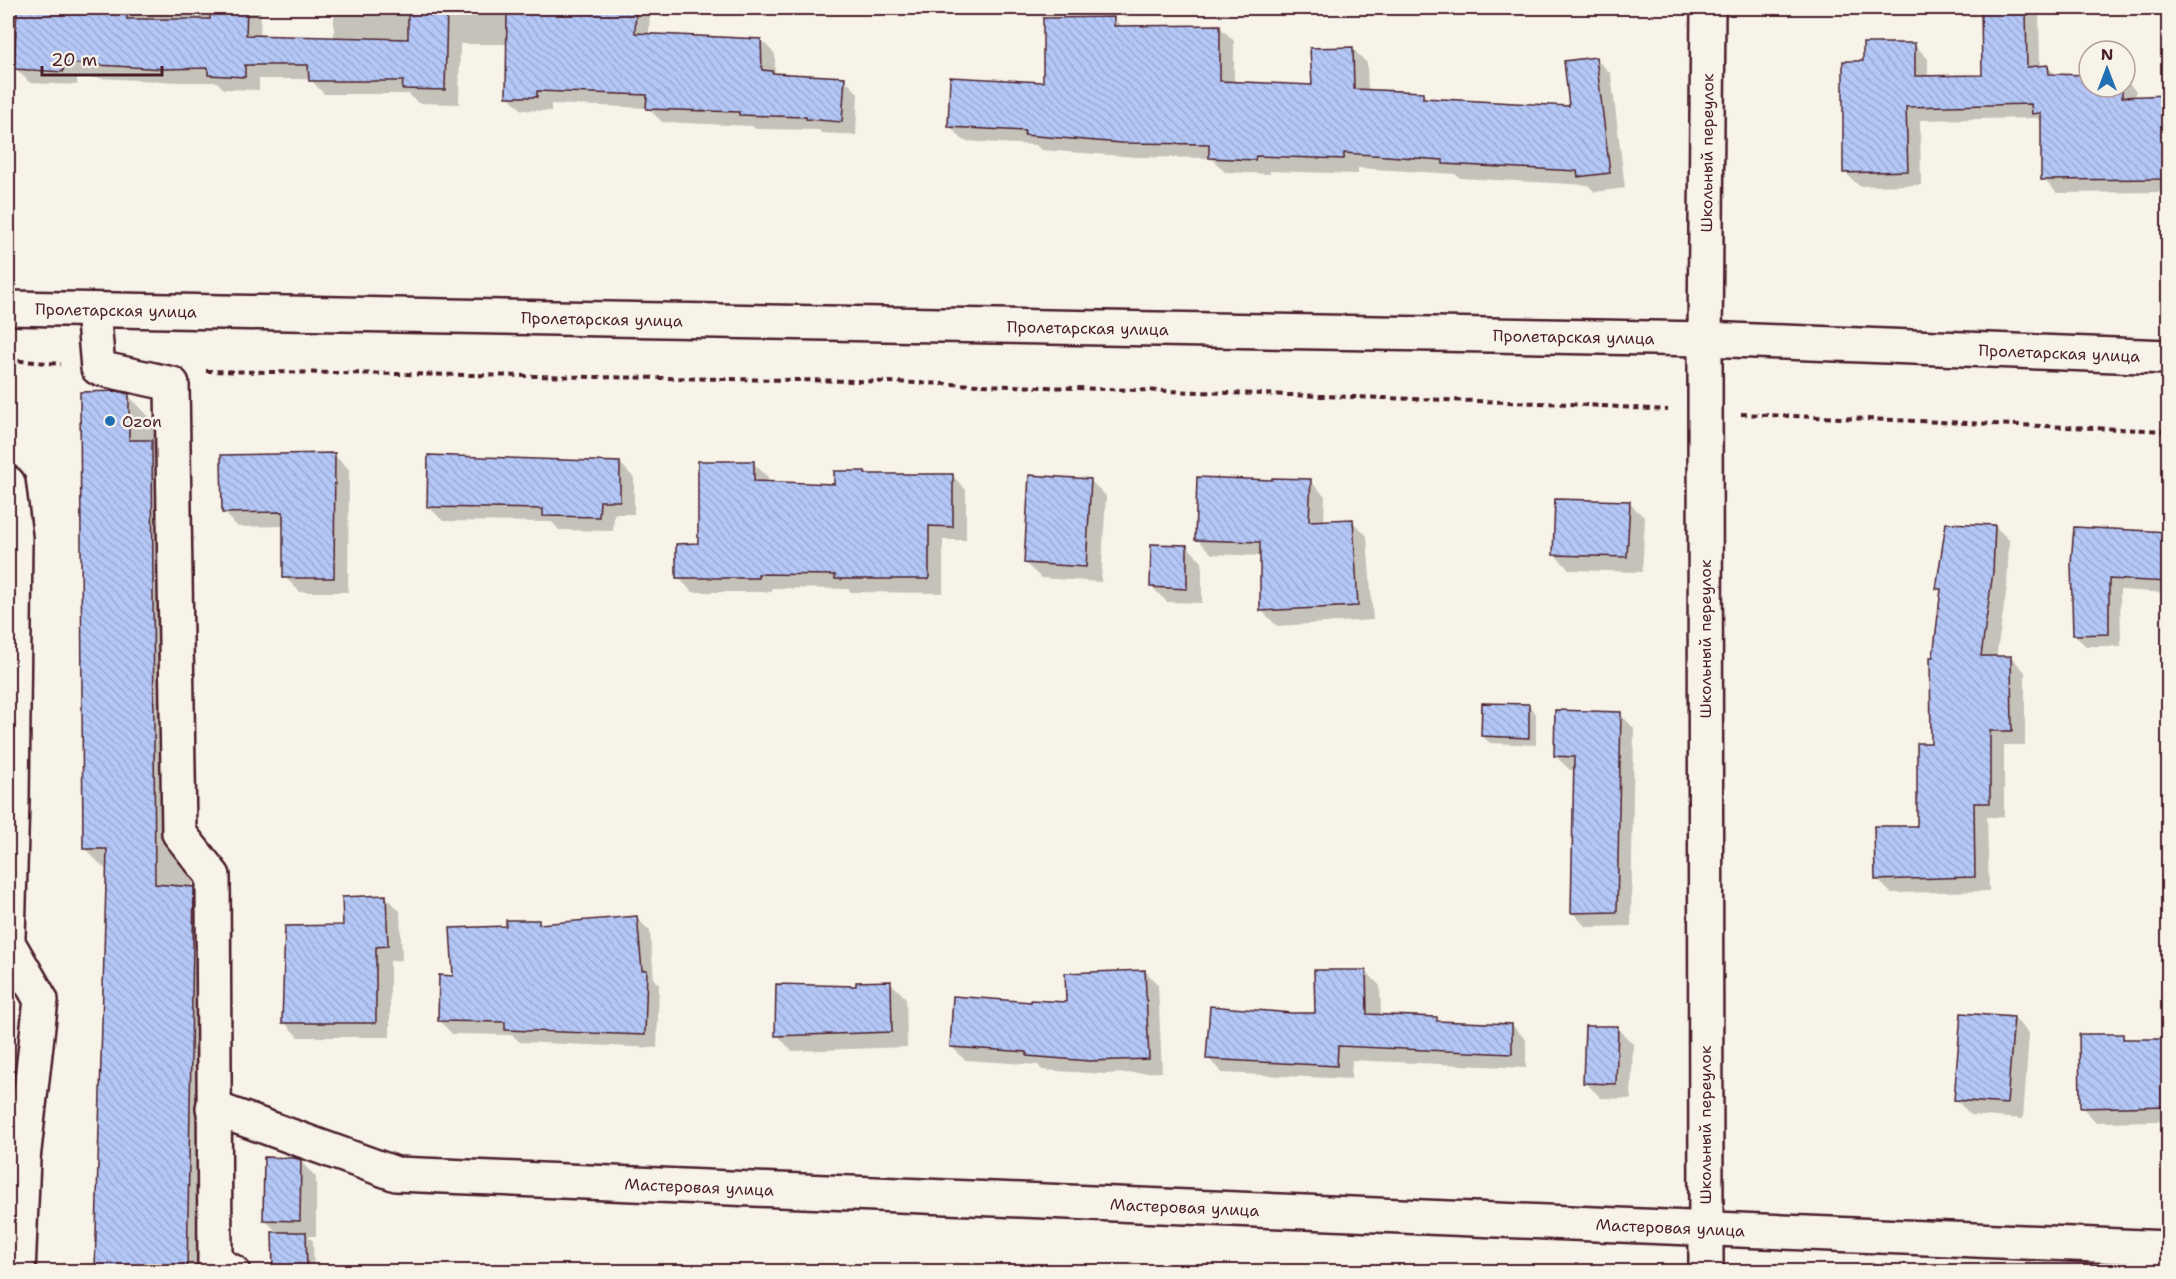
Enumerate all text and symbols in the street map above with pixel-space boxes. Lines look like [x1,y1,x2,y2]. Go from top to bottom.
scale bar [42,39,162,77]
north arrow [2077,39,2137,99]
text: N [2101,44,2113,65]
text: 20 m [51,48,97,72]
street label: Школьный переулок [1695,73,1718,233]
street label: Пролетарская улица [35,298,197,322]
street label: Пролетарская улица [521,307,683,331]
street label: Пролетарская улица [1007,316,1169,340]
street label: Пролетарская улица [1493,325,1655,349]
street label: Пролетарская улица [1978,339,2141,366]
place label: Ozon [122,411,162,432]
marker: Ozon [103,414,117,428]
street label: Школьный переулок [1695,559,1716,718]
street label: Школьный переулок [1695,1045,1716,1204]
street label: Мастеровая улица [624,1173,774,1200]
street label: Мастеровая улица [1110,1193,1260,1221]
street label: Мастеровая улица [1595,1214,1746,1241]

